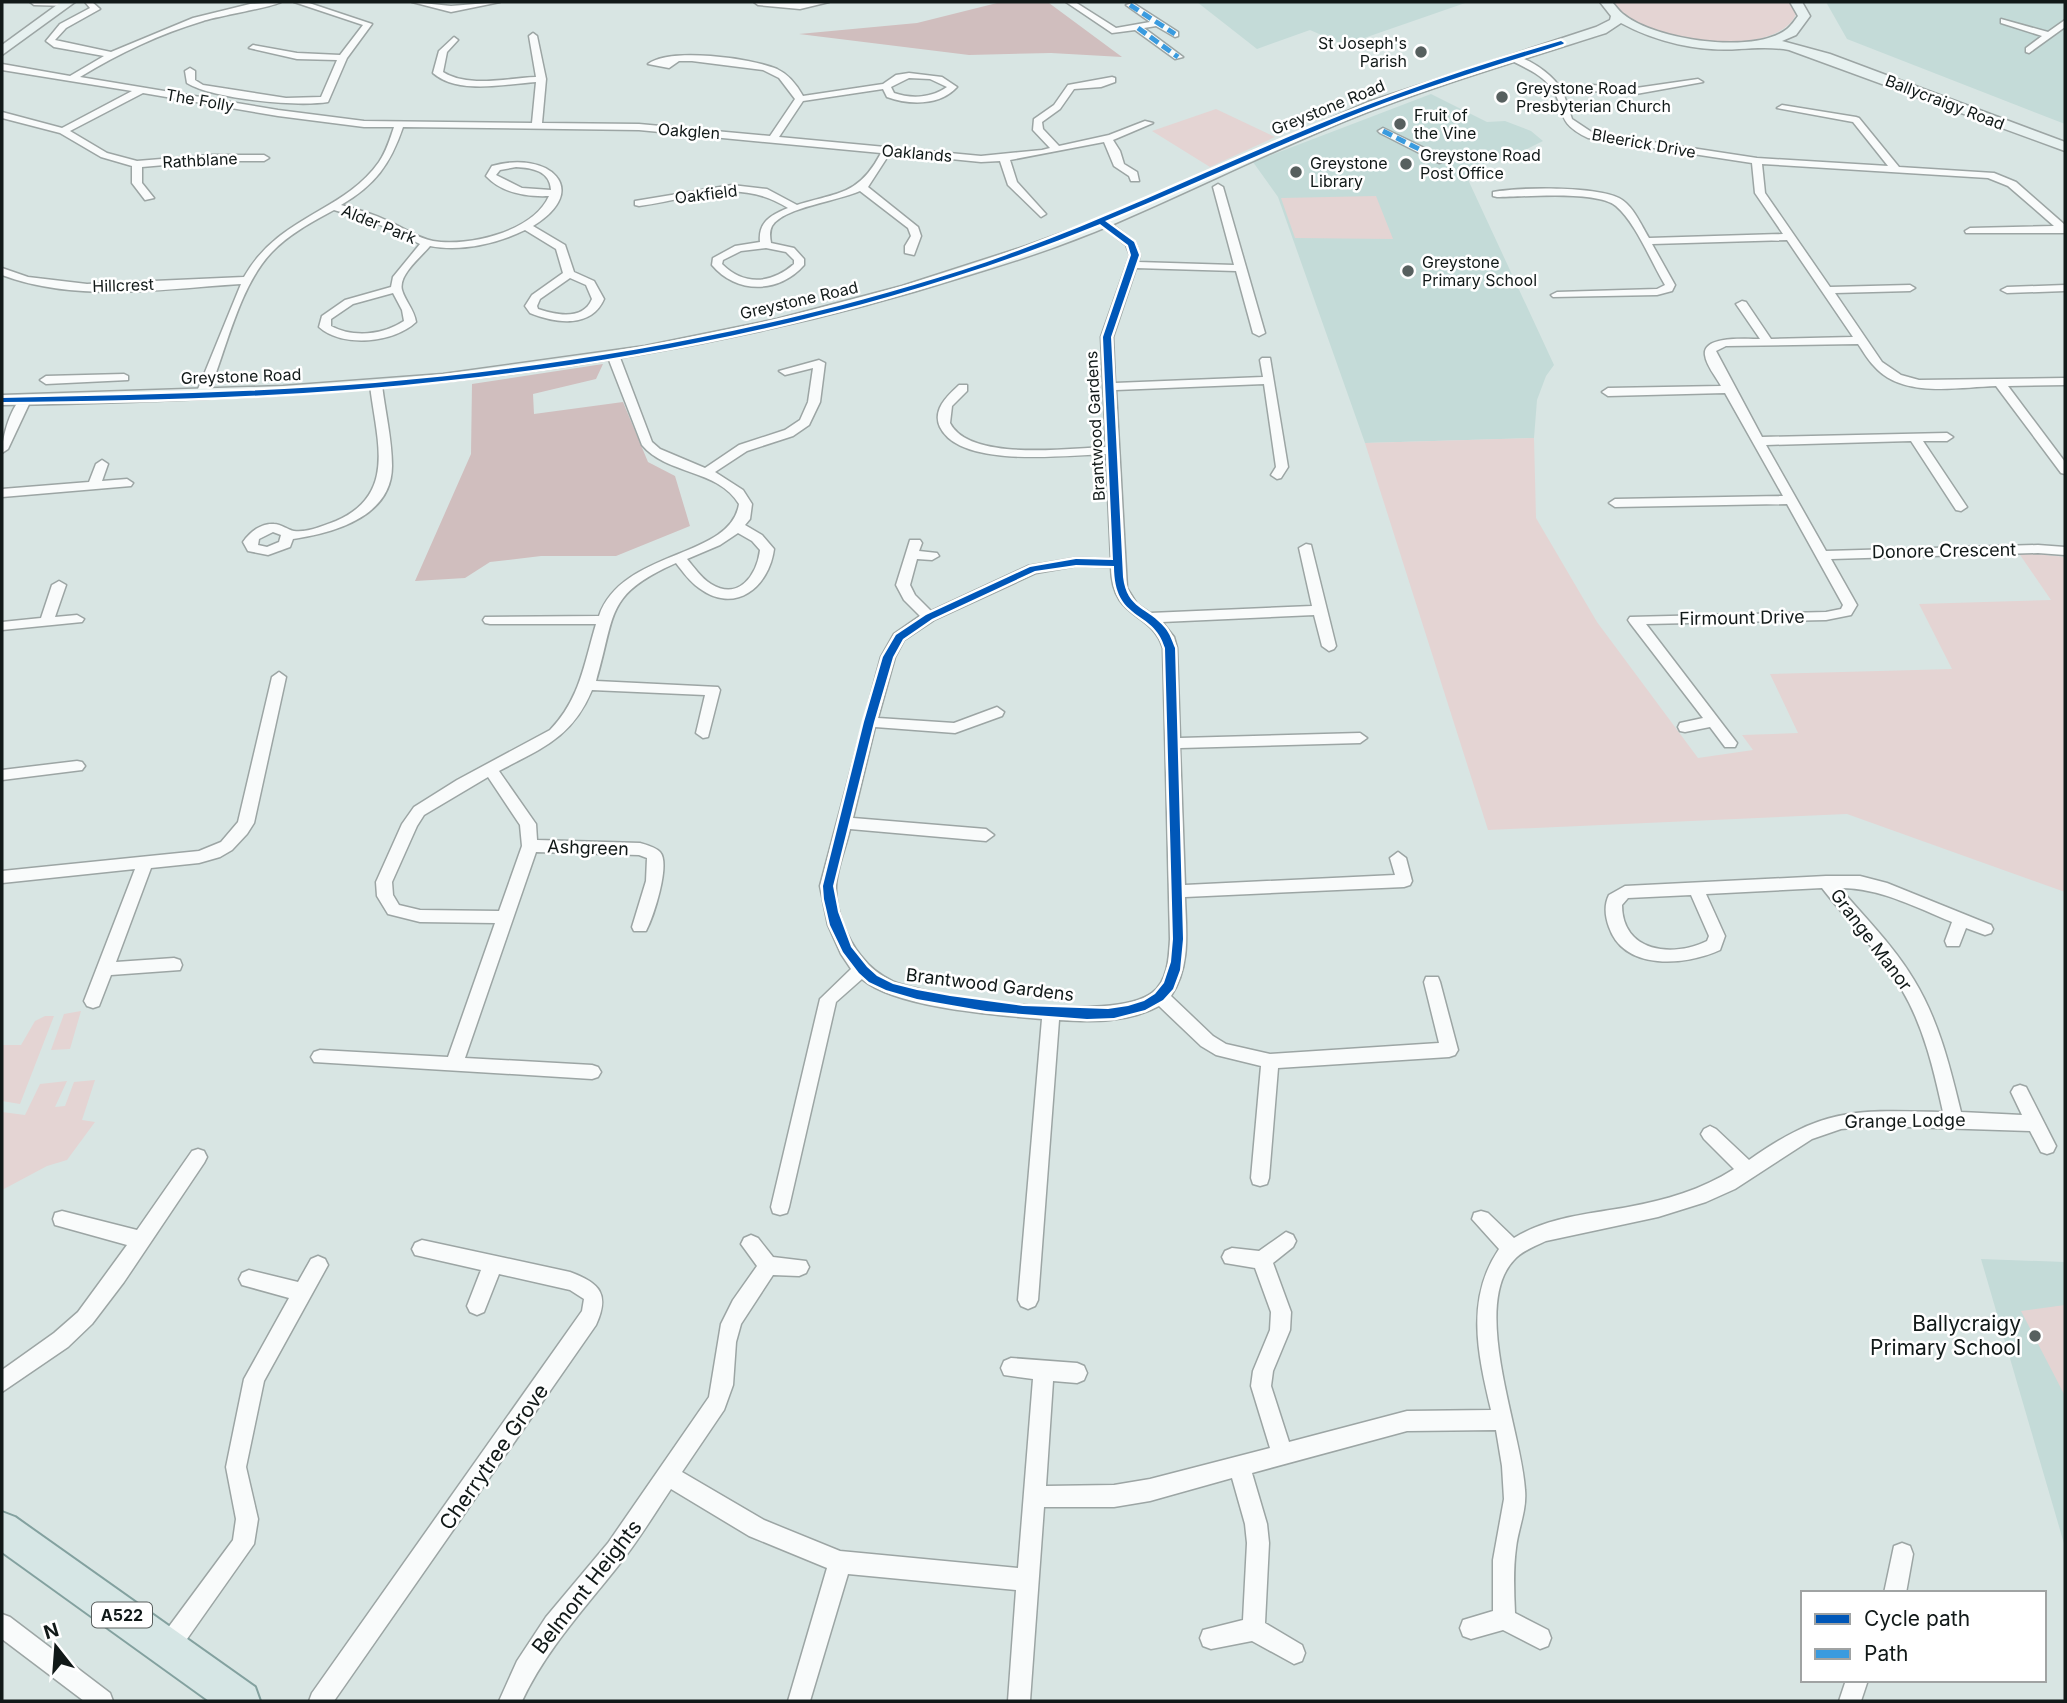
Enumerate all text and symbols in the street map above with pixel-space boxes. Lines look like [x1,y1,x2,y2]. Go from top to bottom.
place label: St Joseph's Parish [1318,33,1407,71]
marker: St Joseph's Parish [1413,44,1429,60]
street label: Ballycraigy Road [1883,70,2007,134]
street label: Greystone Road [1268,75,1388,139]
place label: Greystone Road Presbyterian Church [1516,78,1671,116]
street label: The Folly [164,84,236,116]
marker: Greystone Road Presbyterian Church [1494,89,1510,105]
place label: Fruit of the Vine [1414,105,1476,143]
marker: Fruit of the Vine [1392,116,1408,132]
street label: Oakglen [657,119,721,143]
street label: Bleerick Drive [1590,124,1698,162]
street label: Oaklands [881,140,953,166]
place label: Greystone Road Post Office [1420,145,1541,183]
street label: Rathblane [162,148,238,172]
place label: Greystone Library [1310,153,1388,191]
marker: Greystone Road Post Office [1398,156,1414,172]
marker: Greystone Library [1288,164,1304,180]
street label: Oakfield [674,180,738,208]
street label: Alder Park [339,200,419,248]
place label: Greystone Primary School [1422,252,1537,290]
marker: Greystone Primary School [1400,263,1416,279]
street label: Hillcrest [92,274,154,296]
street label: Greystone Road [738,277,860,323]
street label: Brantwood Gardens [1081,350,1109,502]
street label: Greystone Road [180,364,302,388]
street label: Donore Crescent [1872,539,2016,562]
street label: Firmount Drive [1679,606,1805,629]
street label: Ashgreen [547,836,629,859]
street label: Grange Manor [1826,885,1917,995]
street label: Brantwood Gardens [905,964,1075,1005]
street label: Grange Lodge [1844,1109,1966,1132]
place label: Ballycraigy Primary School [1870,1311,2021,1360]
marker: Ballycraigy Primary School [2027,1328,2043,1344]
street label: Cherrytree Grove [434,1379,553,1535]
street label: Belmont Heights [527,1515,647,1659]
legend [1801,1591,2046,1682]
road number: A522 [92,1602,152,1628]
text: Cycle path [1864,1606,1970,1631]
north arrow [21,1612,91,1682]
text: N [41,1618,61,1644]
text: Path [1864,1641,1909,1666]

